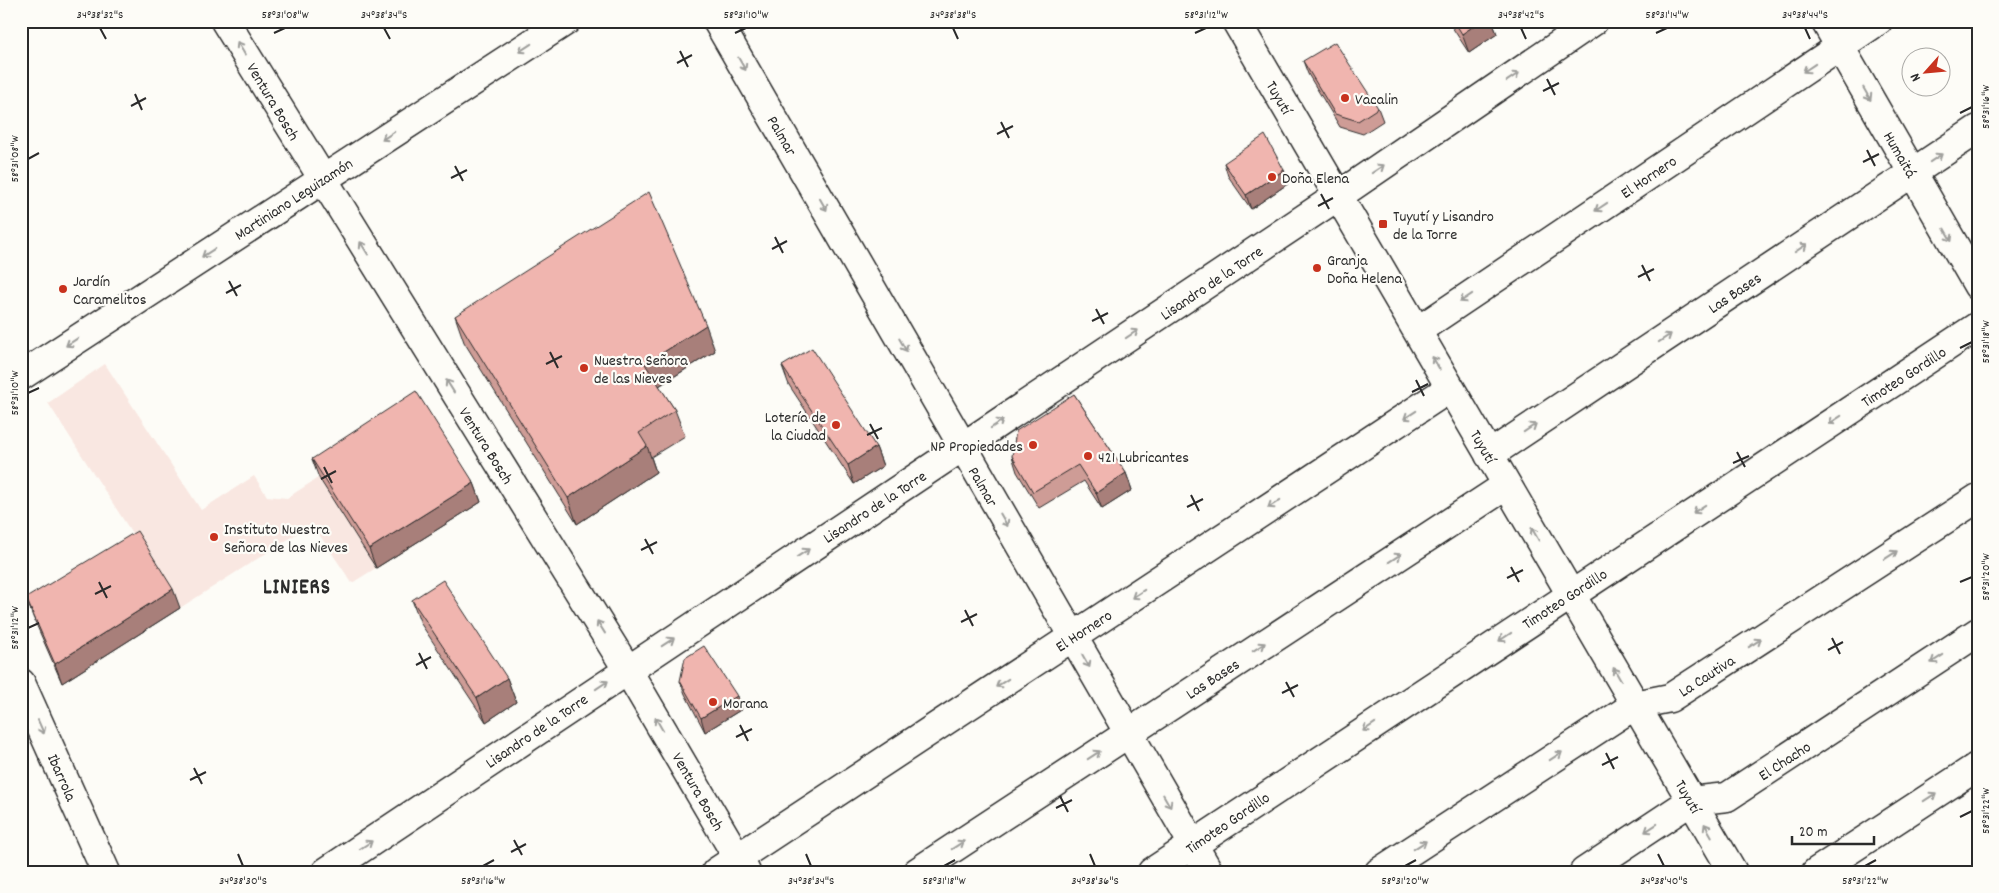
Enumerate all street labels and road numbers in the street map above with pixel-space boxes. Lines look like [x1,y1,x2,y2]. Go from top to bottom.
street label: Ventura Bosch [240,59,304,146]
street label: Tuyutí [1259,77,1297,120]
street label: Palmar [760,112,802,161]
street label: Humaitá [1876,128,1921,183]
street label: El Hornero [1617,151,1682,205]
street label: Martiniano Leguizamón [231,153,358,247]
street label: Lisandro de la Torre [1156,241,1268,327]
street label: Las Bases [1704,268,1767,320]
street label: Timoteo Gordillo [1857,342,1952,414]
street label: Ventura Bosch [452,403,518,489]
street label: Tuyutí [1463,426,1501,469]
street label: Palmar [961,463,1003,512]
street label: Lisandro de la Torre [819,466,932,550]
street label: Timoteo Gordillo [1518,564,1613,636]
street label: El Hornero [1051,605,1117,659]
street label: La Cautiva [1675,650,1740,704]
street label: Las Bases [1182,654,1245,706]
street label: Lisandro de la Torre [481,689,593,775]
street label: El Chacho [1755,737,1816,788]
street label: Ventura Bosch [665,749,729,836]
street label: Ibarrola [40,751,82,806]
street label: Tuyutí [1668,776,1706,819]
street label: Timoteo Gordillo [1182,787,1275,861]

